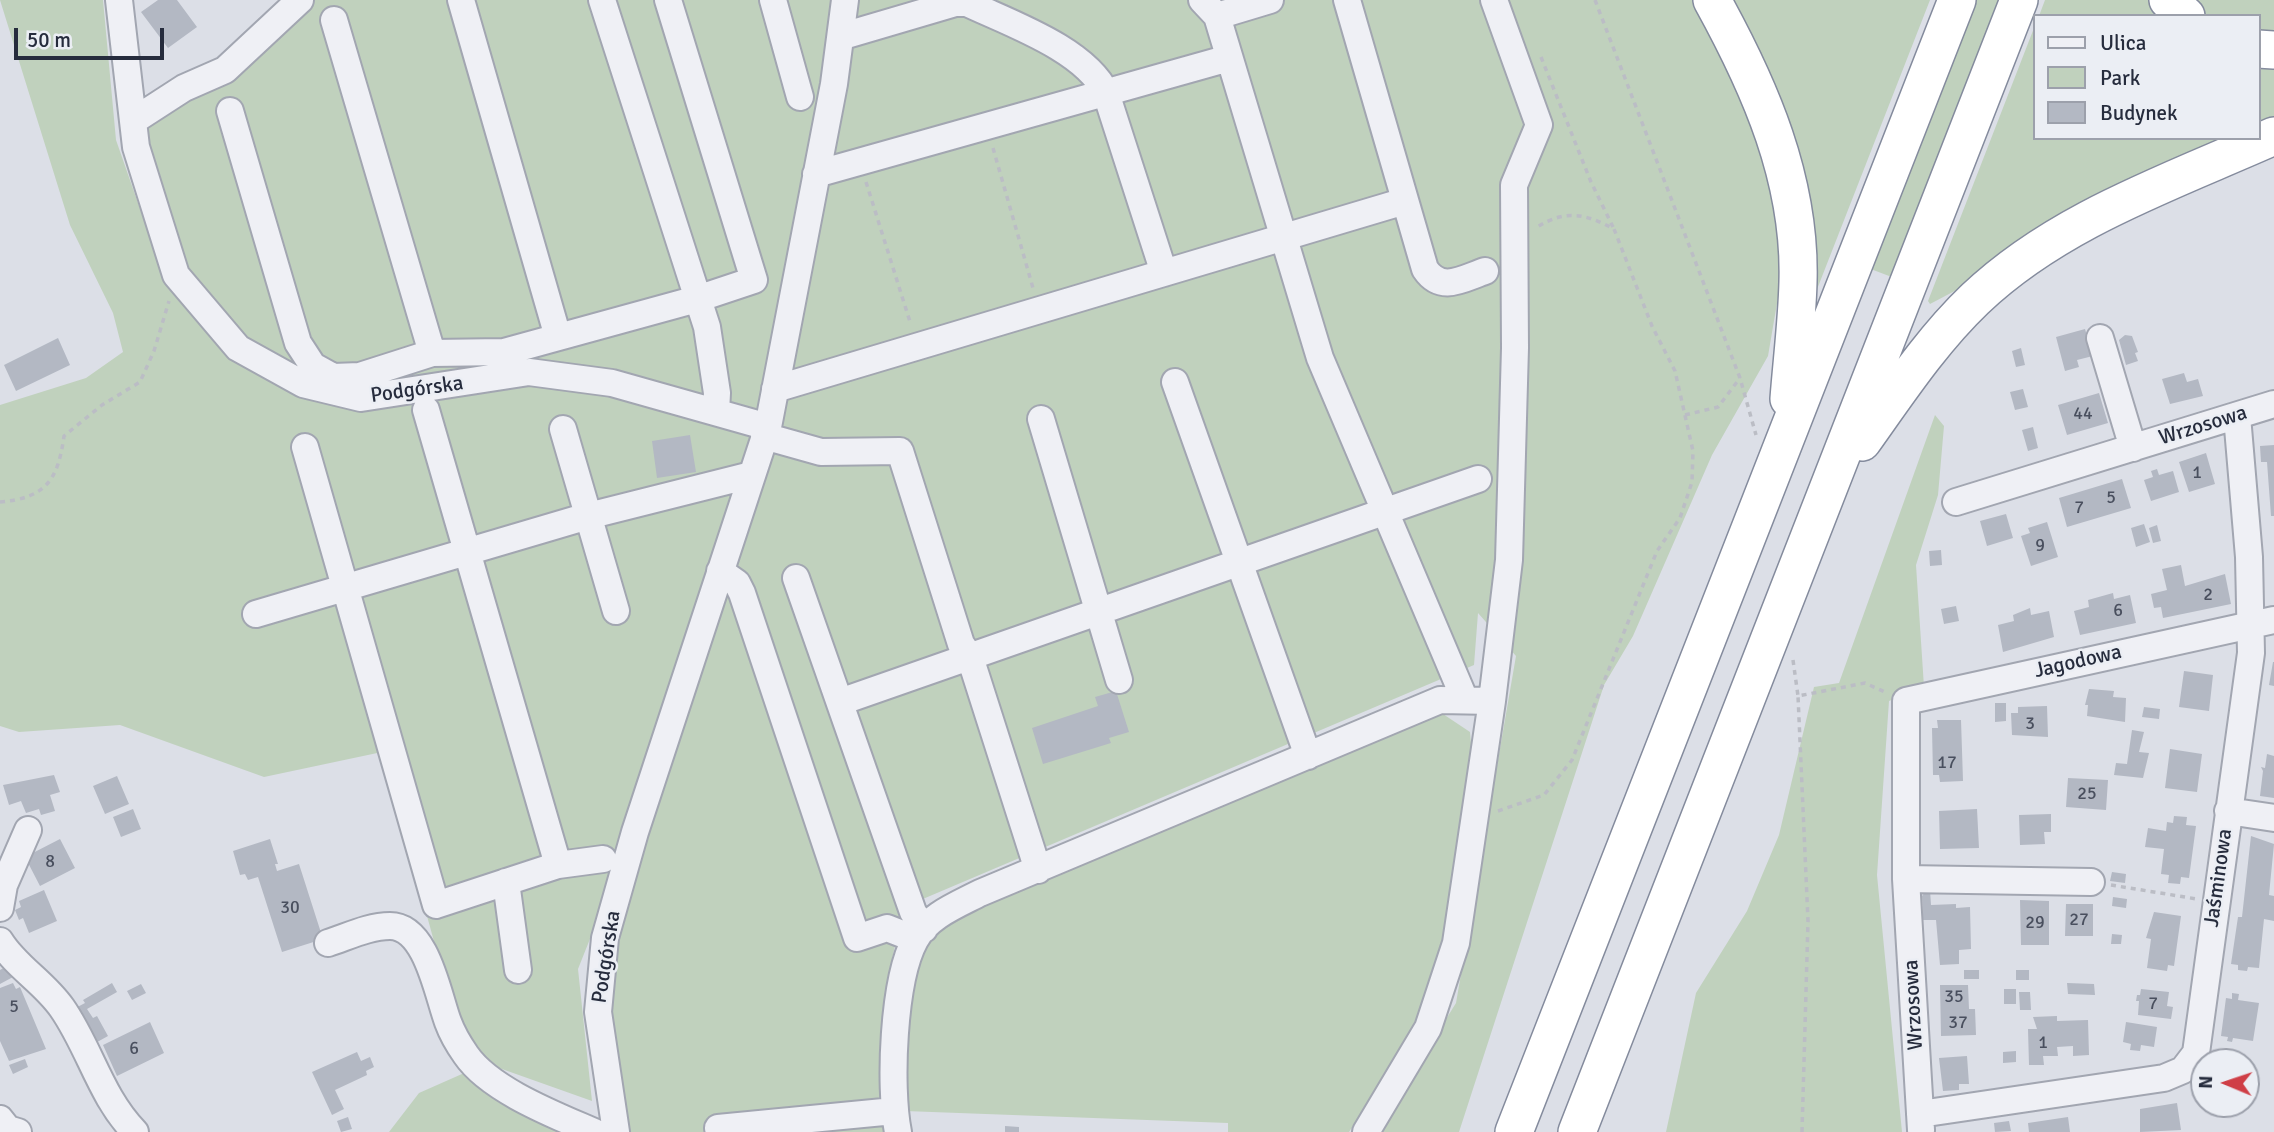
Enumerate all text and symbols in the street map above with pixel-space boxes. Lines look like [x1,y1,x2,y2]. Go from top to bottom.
scale bar [18,14,168,58]
legend [2032,14,2260,140]
text: 50 m [27,27,71,53]
text: Ulica [2100,30,2146,56]
text: Park [2100,65,2140,91]
text: Budynek [2100,100,2178,126]
street label: Podgórska [369,371,465,409]
street label: Wrzosowa [2156,401,2250,451]
house number: 44 [2073,403,2093,425]
house number: 1 [2192,462,2202,484]
house number: 5 [2106,487,2116,509]
house number: 7 [2074,497,2084,519]
house number: 9 [2035,535,2045,557]
house number: 2 [2203,584,2213,606]
house number: 6 [2113,600,2123,622]
street label: Jagodowa [2032,640,2124,684]
house number: 3 [2025,713,2035,735]
house number: 17 [1937,752,1957,774]
house number: 25 [2077,783,2097,805]
street label: Jaśminowa [2200,827,2238,929]
house number: 8 [45,851,55,873]
house number: 30 [280,897,300,919]
street label: Podgórska [587,909,627,1005]
house number: 27 [2069,909,2089,931]
house number: 29 [2025,912,2045,934]
street label: Wrzosowa [1899,959,1929,1051]
house number: 35 [1944,986,1964,1008]
house number: 7 [2148,993,2158,1015]
house number: 5 [9,996,19,1018]
house number: 37 [1948,1012,1968,1034]
house number: 1 [2038,1032,2048,1054]
house number: 6 [129,1038,139,1060]
north arrow [2190,1048,2260,1118]
text: N [2194,1075,2218,1089]

